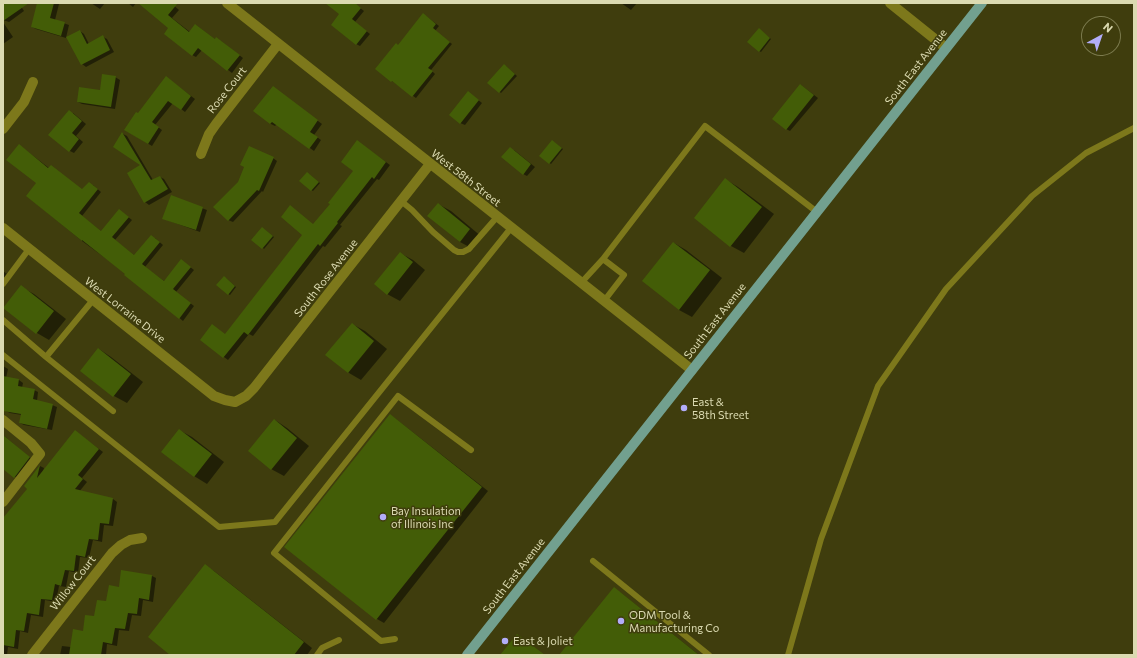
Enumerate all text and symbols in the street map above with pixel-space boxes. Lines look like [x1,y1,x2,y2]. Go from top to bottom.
north arrow [1081,16,1121,56]
text: N [1101,20,1116,35]
street label: South East Avenue [882,26,950,108]
street label: Rose Court [205,64,249,116]
street label: West 58th Street [429,147,503,209]
street label: South Rose Avenue [292,236,360,320]
street label: West Lorraine Drive [82,274,168,346]
street label: South East Avenue [681,280,749,362]
place label: East & 58th Street [692,395,749,421]
marker: East & 58th Street [679,403,689,413]
place label: Bay Insulation of Illinois Inc [391,504,461,530]
marker: Bay Insulation of Illinois Inc [378,512,388,522]
street label: South East Avenue [480,535,548,617]
street label: Willow Court [47,553,99,613]
place label: ODM Tool & Manufacturing Co [629,608,719,634]
marker: ODM Tool & Manufacturing Co [616,616,626,626]
place label: East & Joliet [513,634,573,648]
marker: East & Joliet [500,636,510,646]

